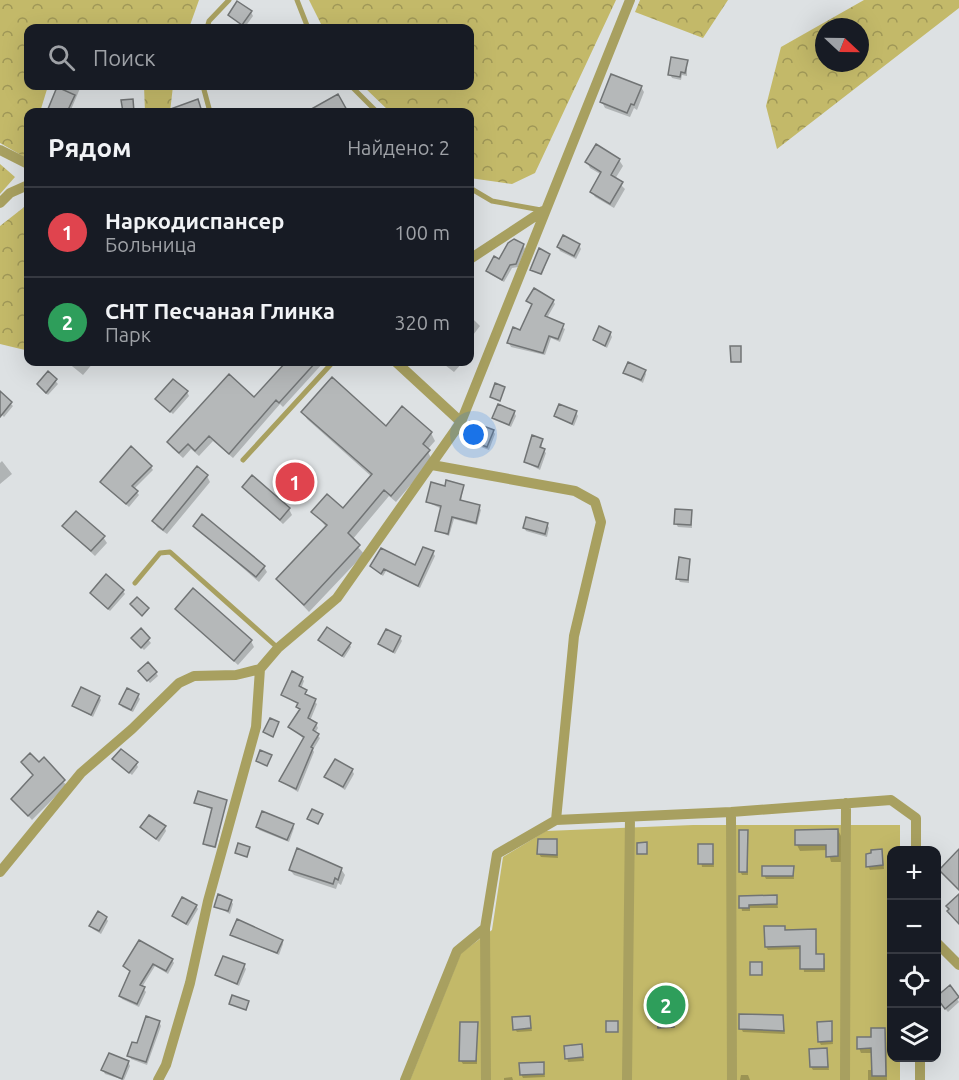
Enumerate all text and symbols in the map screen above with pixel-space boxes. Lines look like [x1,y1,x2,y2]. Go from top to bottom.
north arrow [815,18,869,72]
search box [24,24,474,90]
icon: search [45,41,78,74]
text: Поиск [93,45,156,70]
text: Рядом [48,133,132,162]
text: Найдено: 2 [347,136,450,159]
text: Наркодиспансер [105,208,284,233]
text: 1 [62,221,73,244]
text: 100 m [394,221,450,244]
text: Больница [105,233,197,256]
text: СНТ Песчаная Глинка [105,298,335,323]
text: 2 [62,311,73,334]
text: 320 m [394,311,450,334]
text: Парк [105,323,151,346]
your location [459,420,488,449]
pin: 1 [276,460,314,504]
map controls [887,846,941,1062]
button: + [887,846,941,900]
button: − [887,900,941,954]
button: locate [887,954,941,1008]
pin: 2 [646,982,686,1028]
button: layers [887,1008,941,1062]

